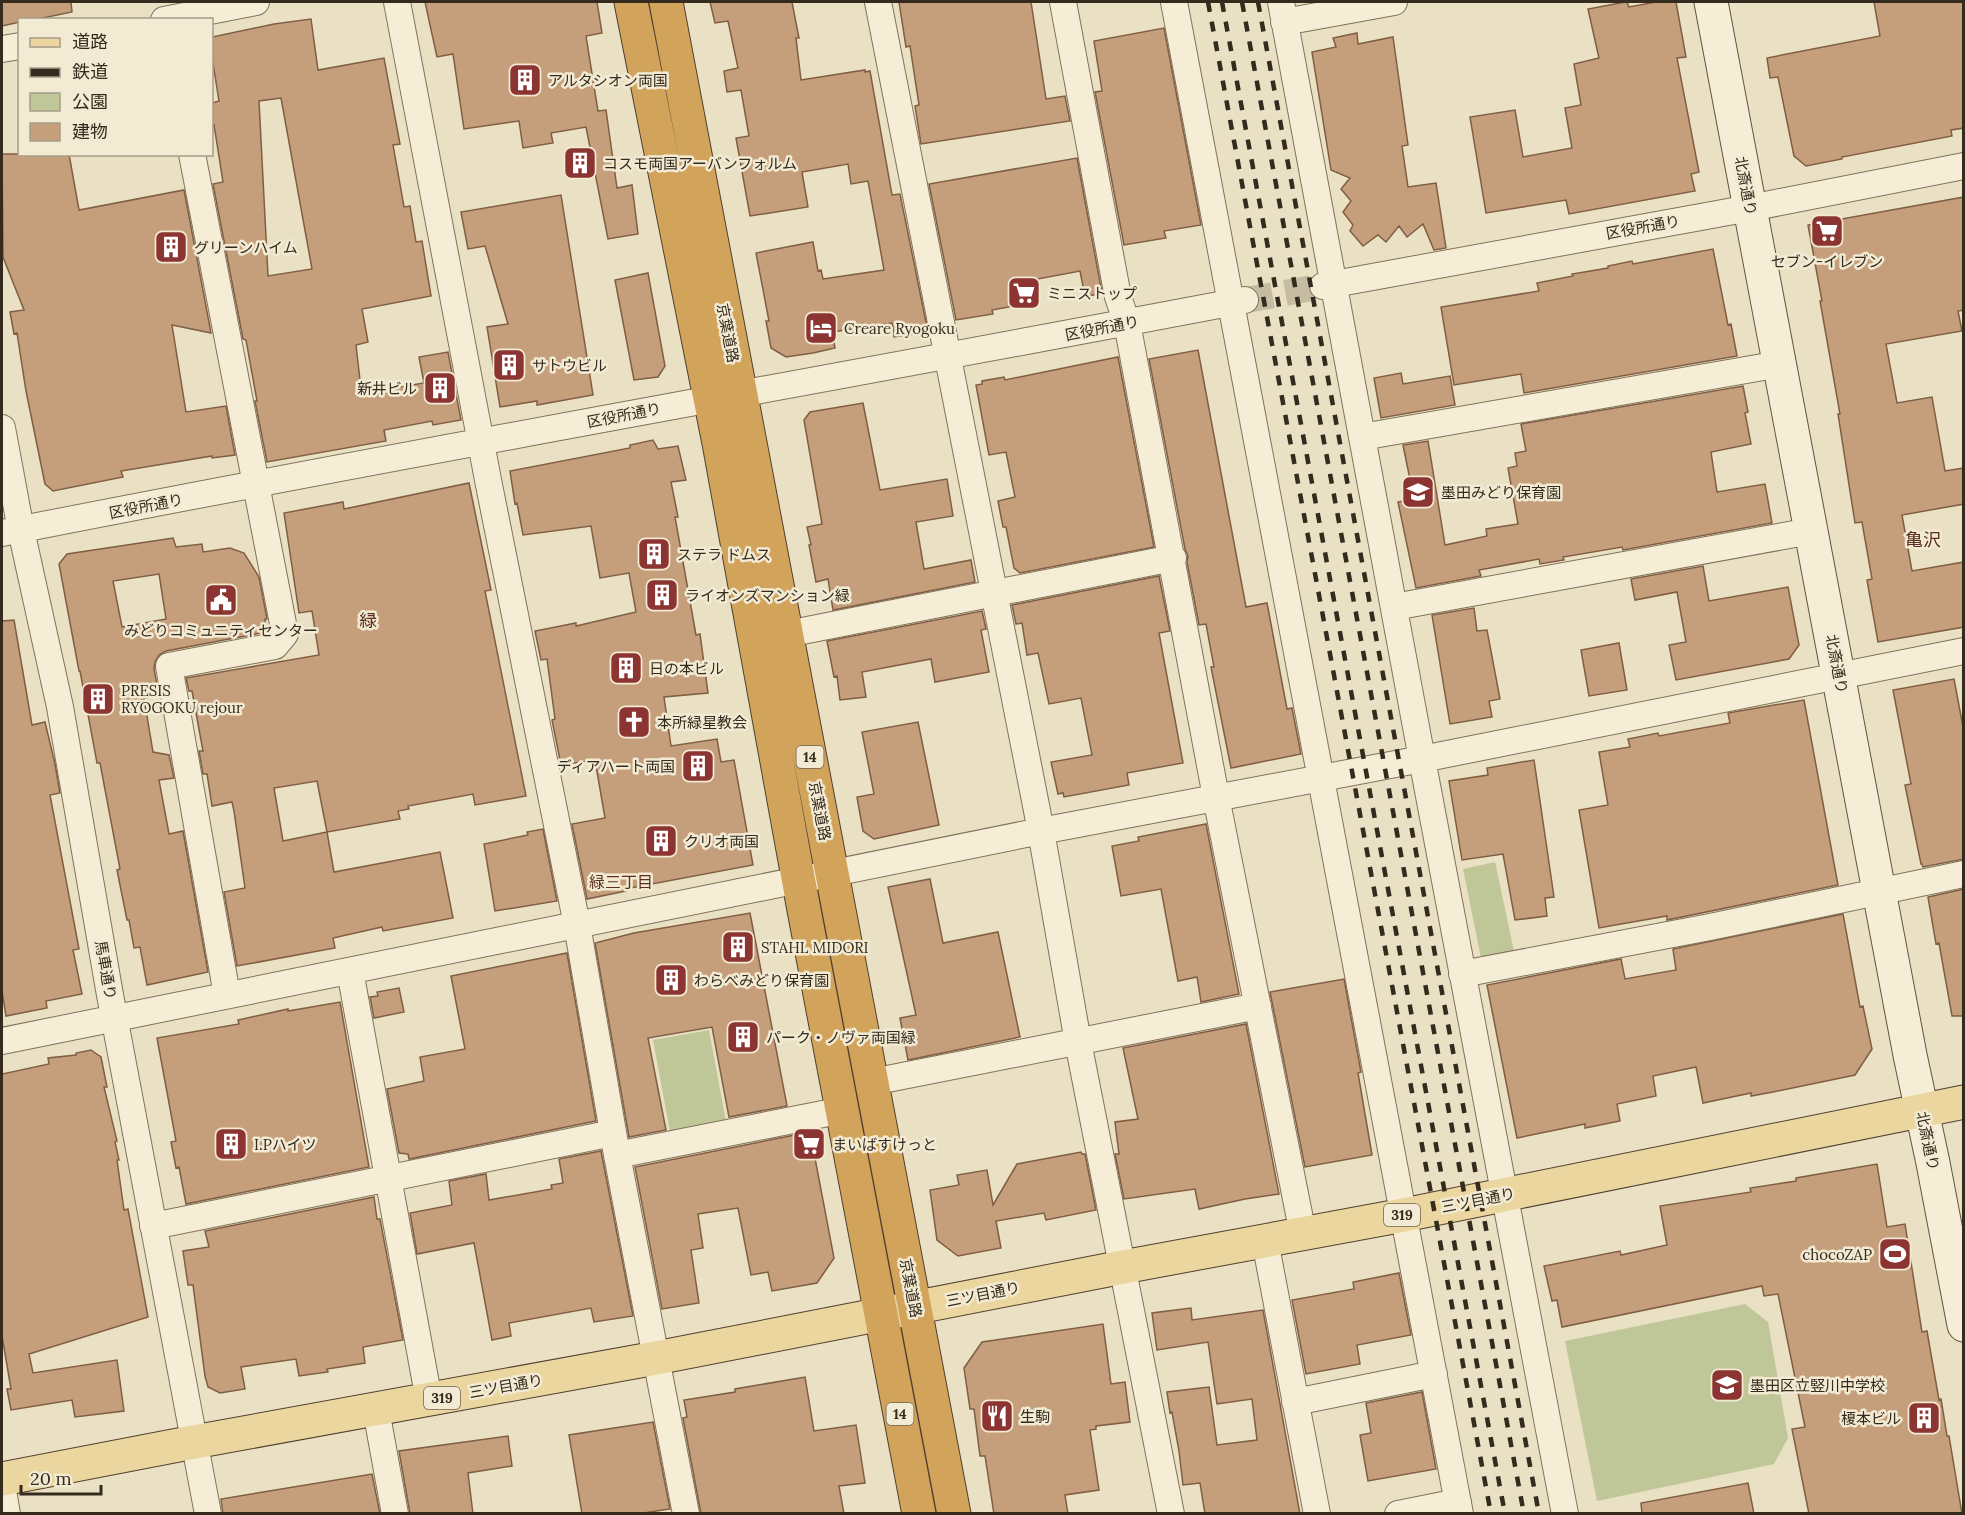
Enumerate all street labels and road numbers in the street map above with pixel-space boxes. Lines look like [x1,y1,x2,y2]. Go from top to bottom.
street label: 北斎通り [1731,155,1761,217]
street label: 区役所通り [1604,211,1682,243]
street label: 京葉道路 [713,302,743,364]
street label: 区役所通り [1063,312,1141,344]
street label: 区役所通り [585,399,663,431]
street label: 区役所通り [107,490,185,522]
street label: 北斎通り [1822,633,1852,695]
road number: 14 [796,746,824,768]
street label: 京葉道路 [805,780,835,842]
street label: 馬車通り [91,939,121,1001]
street label: 北斎通り [1912,1110,1944,1172]
street label: 三ツ目通り [1439,1184,1517,1216]
road number: 319 [1384,1204,1420,1226]
street label: 京葉道路 [896,1257,926,1319]
street label: 三ツ目通り [944,1278,1022,1310]
street label: 三ツ目通り [467,1370,545,1402]
road number: 319 [424,1387,460,1409]
road number: 14 [886,1403,914,1425]

